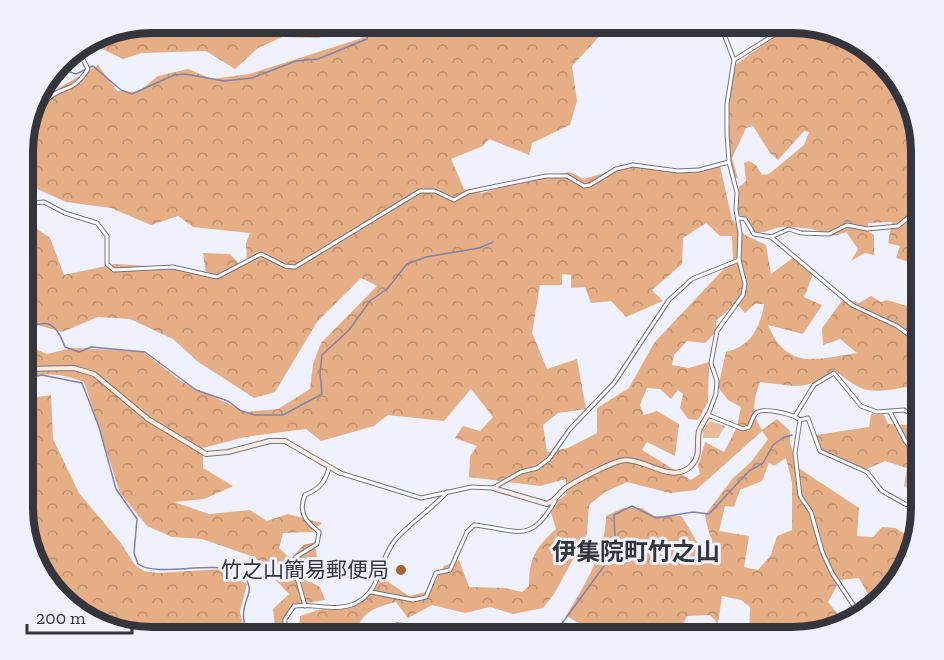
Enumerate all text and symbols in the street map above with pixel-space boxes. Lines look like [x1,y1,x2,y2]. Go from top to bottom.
district label: 伊集院町竹之山 [552,537,720,566]
place label: 竹之山簡易郵便局 [221,557,389,582]
marker: 竹之山簡易郵便局 [394,563,408,577]
scale bar [27,597,132,635]
text: 200 m [36,607,86,629]

